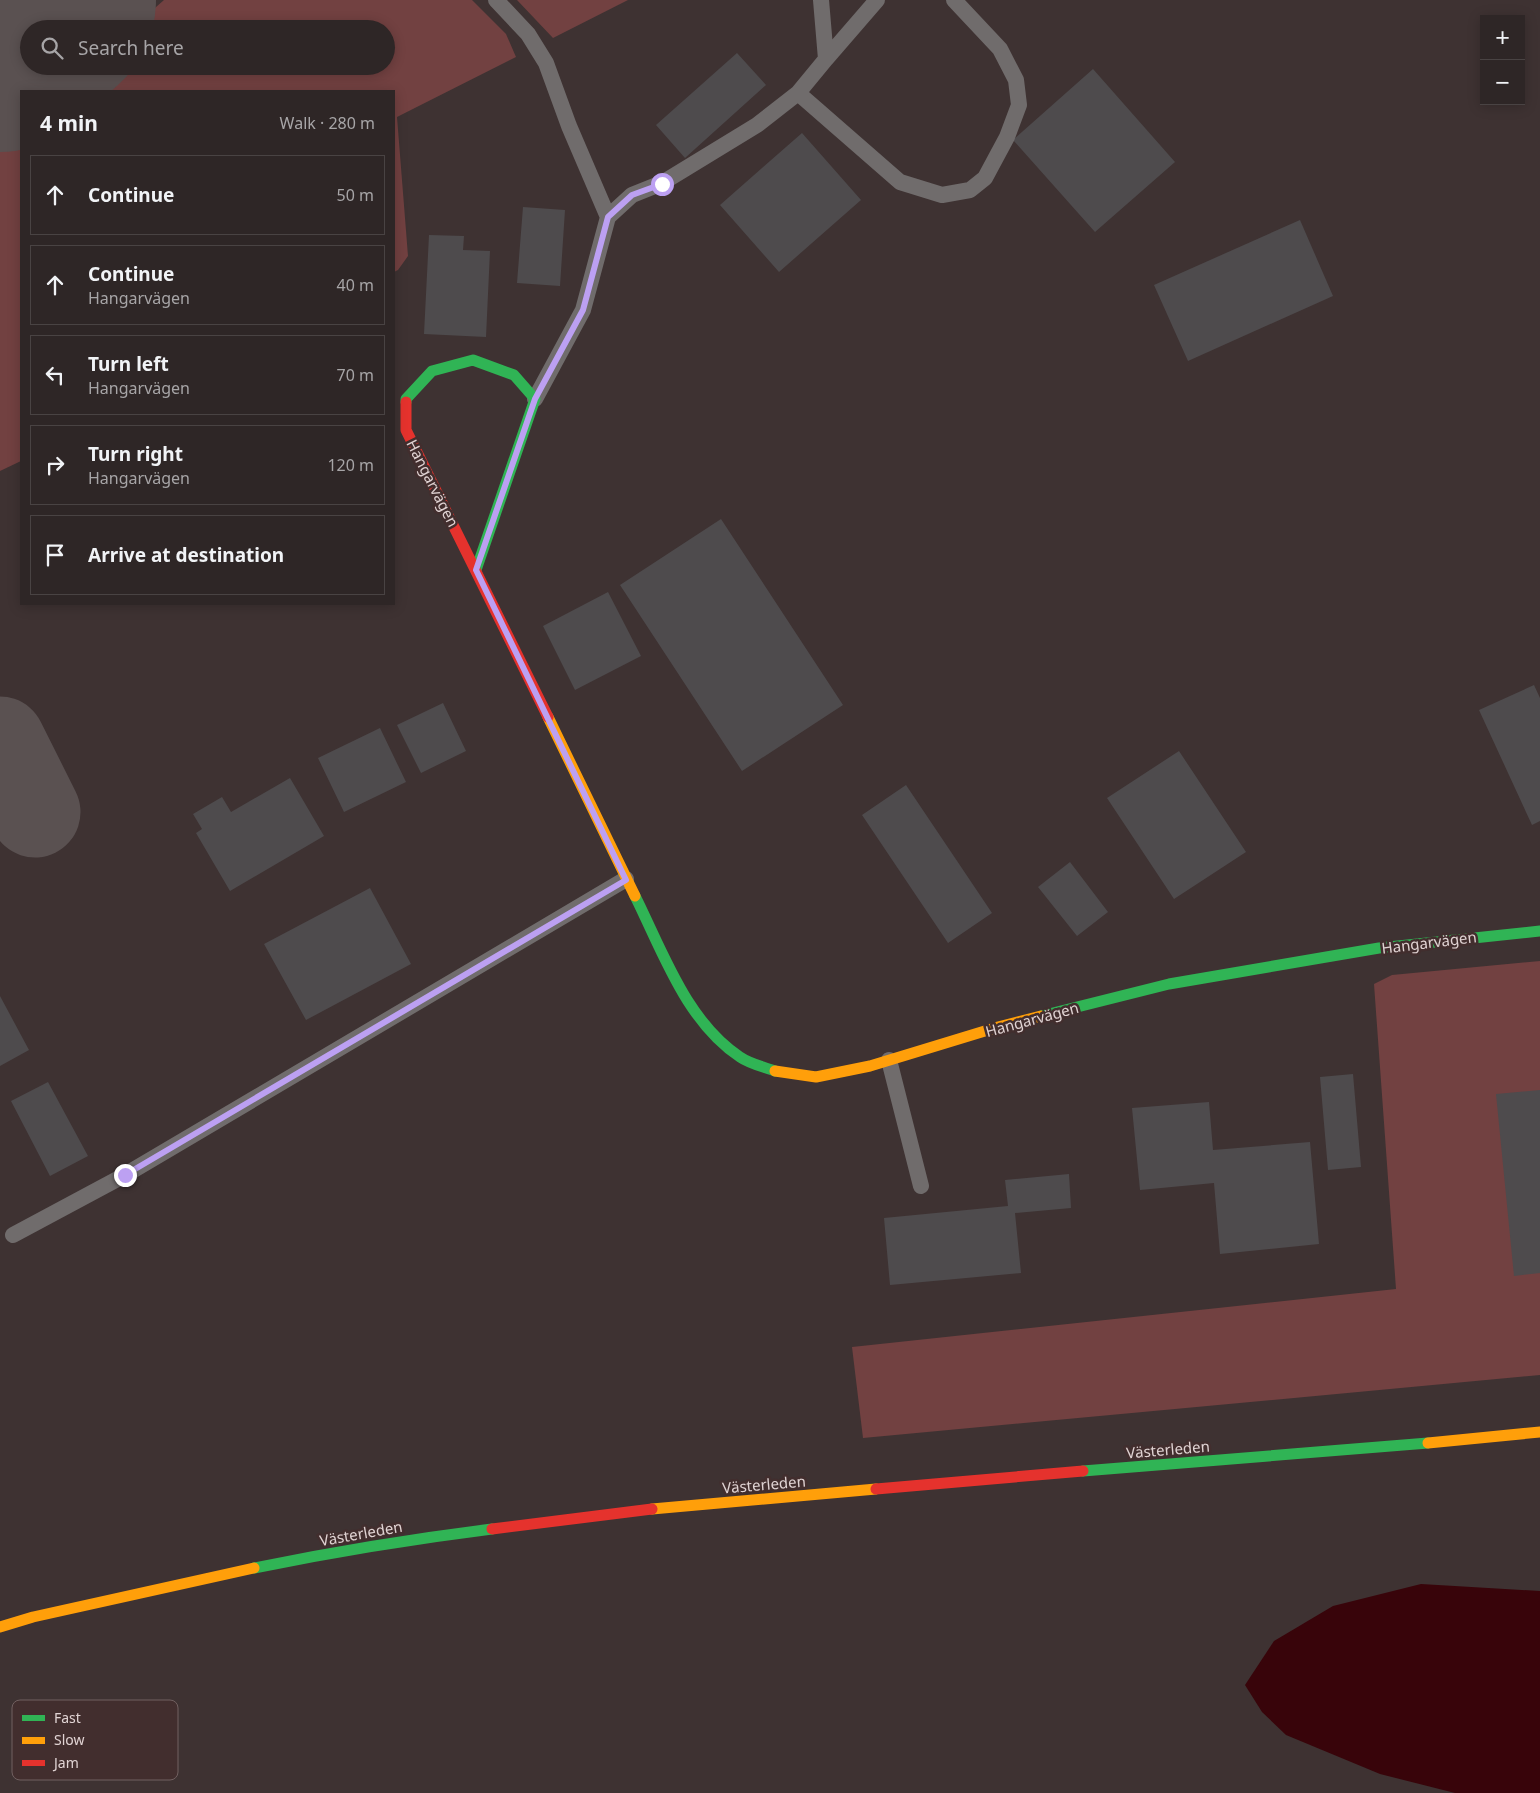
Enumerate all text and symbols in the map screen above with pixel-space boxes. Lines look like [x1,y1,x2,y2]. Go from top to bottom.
map controls [1480,15,1525,105]
button: + [1480,15,1525,60]
search box [20,20,395,75]
icon: search [38,34,66,62]
text: Search here [78,35,184,61]
button: − [1480,60,1525,105]
text: 4 min [40,109,98,137]
text: Walk · 280 m [280,112,375,134]
route start [651,173,674,196]
icon: ahead [41,181,69,209]
text: Continue [88,182,174,208]
text: 50 m [337,184,374,206]
text: Continue [88,261,174,287]
icon: ahead [41,271,69,299]
text: 40 m [337,274,374,296]
text: Hangarvägen [88,287,190,309]
text: Turn left [88,351,169,377]
icon: left [41,361,69,389]
text: 70 m [337,364,374,386]
text: Hangarvägen [88,377,190,399]
street label: Hangarvägen [402,436,464,530]
text: Turn right [88,441,183,467]
icon: right [41,451,69,479]
text: 120 m [327,454,374,476]
text: Hangarvägen [88,467,190,489]
icon: arrive [41,541,69,569]
text: Arrive at destination [88,542,284,568]
street label: Hangarvägen [1380,926,1478,958]
street label: Hangarvägen [983,997,1081,1041]
route end [114,1164,137,1187]
street label: Västerleden [1125,1435,1211,1463]
street label: Västerleden [721,1470,807,1498]
street label: Västerleden [318,1516,404,1550]
legend [12,1700,178,1780]
text: Fast [54,1708,81,1727]
text: Slow [54,1730,85,1749]
text: Jam [52,1753,79,1772]

